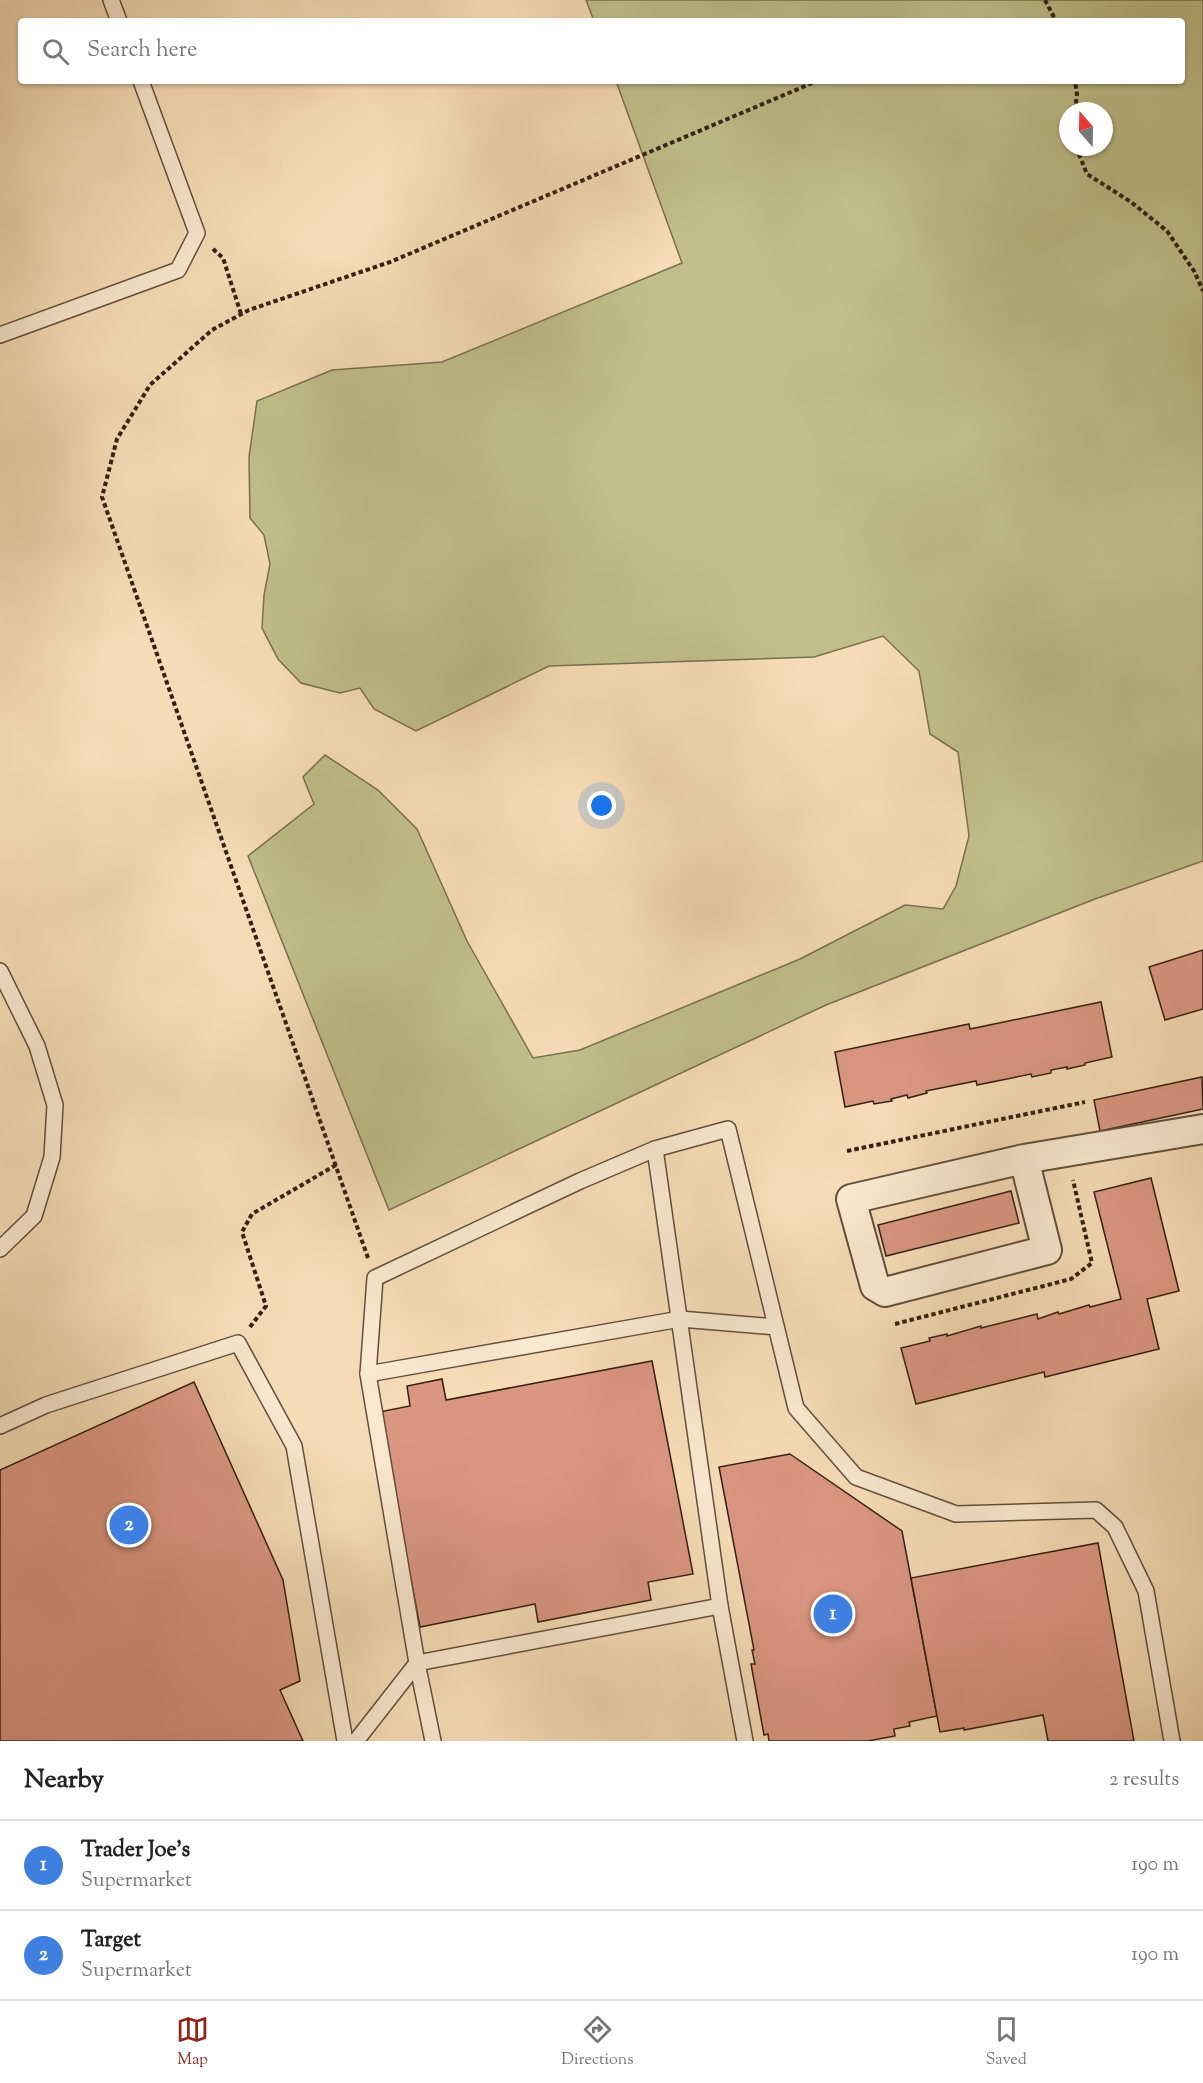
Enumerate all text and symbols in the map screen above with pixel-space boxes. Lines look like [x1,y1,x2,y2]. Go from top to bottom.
search box [18,18,1185,84]
icon: search [39,35,72,68]
text: Search here [87,35,197,67]
north arrow [1059,102,1113,156]
your location [587,791,616,820]
pin: 2 [110,1502,148,1547]
pin: 1 [814,1592,852,1636]
text: Nearby [24,1762,104,1799]
text: 2 results [1109,1766,1179,1795]
text: Trader Joe's [81,1835,190,1867]
text: 1 [40,1851,47,1880]
text: 190 m [1131,1851,1179,1880]
text: Supermarket [81,1867,192,1896]
text: Target [81,1925,141,1957]
text: 2 [39,1941,48,1970]
text: 190 m [1131,1941,1179,1970]
text: Supermarket [81,1957,192,1986]
tab: Map [176,2013,209,2072]
tab: Directions [561,2013,634,2072]
tab: Saved [986,2013,1027,2072]

